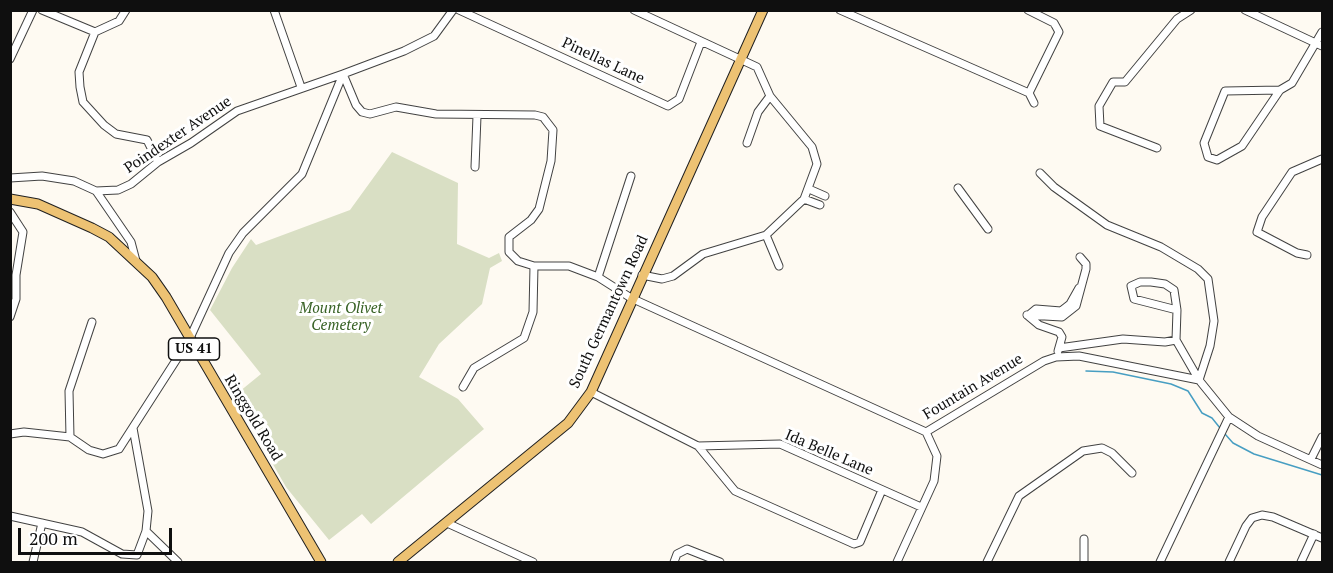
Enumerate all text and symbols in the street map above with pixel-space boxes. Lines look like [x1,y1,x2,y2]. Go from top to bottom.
street label: Pinellas Lane [559,34,647,88]
street label: Poindexter Avenue [121,93,235,177]
street label: South Germantown Road [566,233,652,391]
park label: Mount Olivet Cemetery [299,300,383,335]
road number: US 41 [168,338,220,360]
street label: Fountain Avenue [920,350,1026,424]
street label: Ringgold Road [220,372,286,464]
street label: Ida Belle Lane [782,426,876,480]
scale bar [21,516,176,554]
text: 200 m [29,526,78,550]

